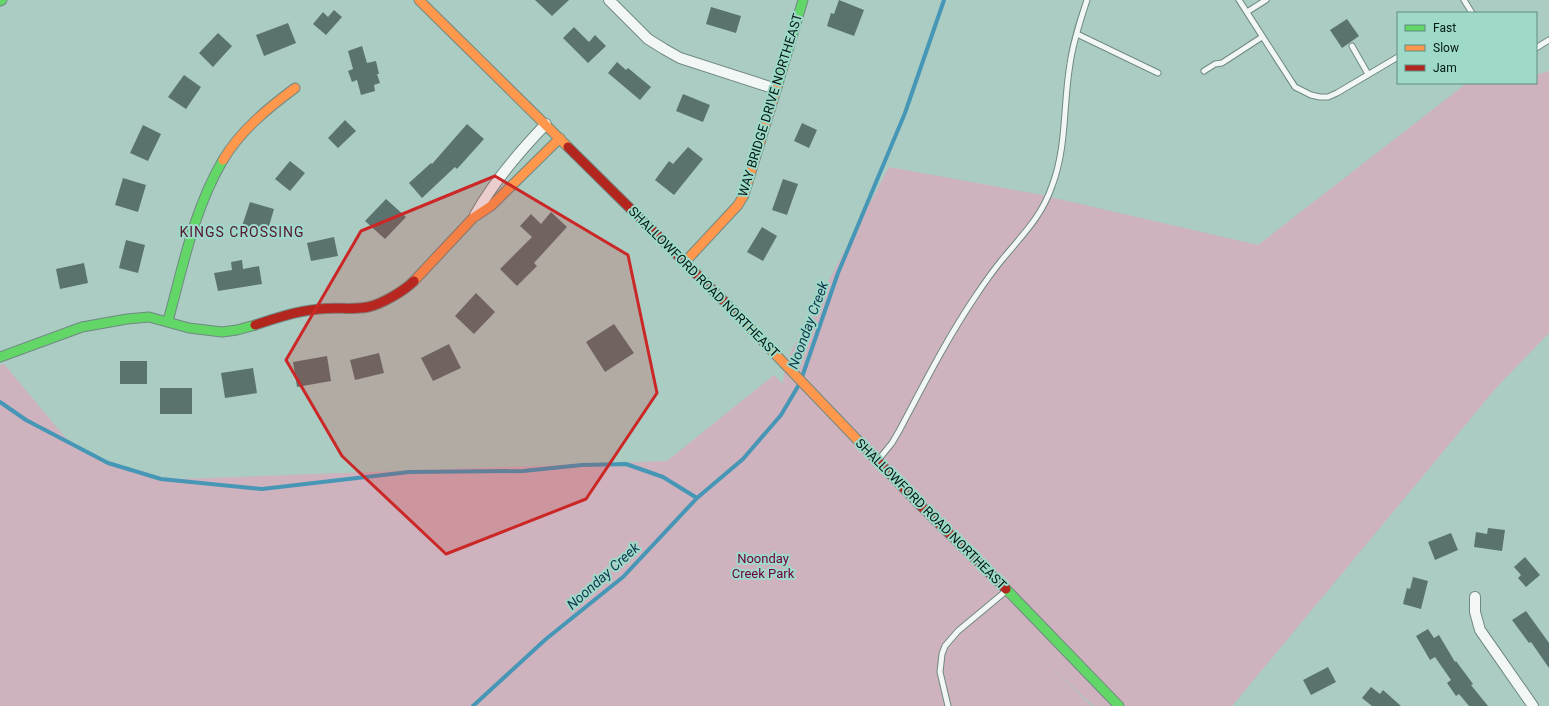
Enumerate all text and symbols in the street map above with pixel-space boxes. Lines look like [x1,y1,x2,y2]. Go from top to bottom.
street label: WAY BRIDGE DRIVE NORTHEAST [735,11,805,198]
legend [1397,12,1537,84]
text: Fast [1433,21,1456,35]
text: Slow [1433,41,1459,55]
text: Jam [1433,61,1457,75]
street label: SHALLOWFORD ROAD NORTHEAST [626,204,783,361]
district label: KINGS CROSSING [179,224,305,240]
water label: Noonday Creek [785,278,832,371]
street label: SHALLOWFORD ROAD NORTHEAST [853,436,1010,593]
water label: Noonday Creek [563,539,643,613]
park label: Noonday Creek Park [732,551,795,581]

